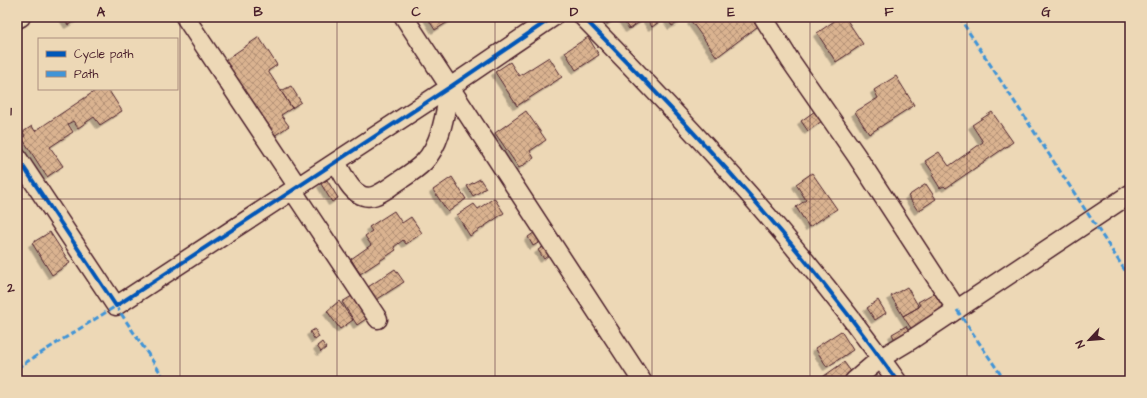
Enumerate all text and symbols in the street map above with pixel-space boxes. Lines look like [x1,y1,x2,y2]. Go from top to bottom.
text: A [97,3,106,21]
text: B [253,3,263,21]
text: C [411,3,421,21]
text: D [570,3,579,21]
text: E [727,3,735,21]
text: F [884,3,894,21]
text: G [1041,3,1051,21]
legend [38,38,178,90]
text: Cycle path [74,46,133,64]
text: Path [74,66,99,83]
text: 1 [10,102,12,120]
text: 2 [6,279,15,297]
north arrow [1069,320,1109,360]
text: N [1072,338,1089,351]

